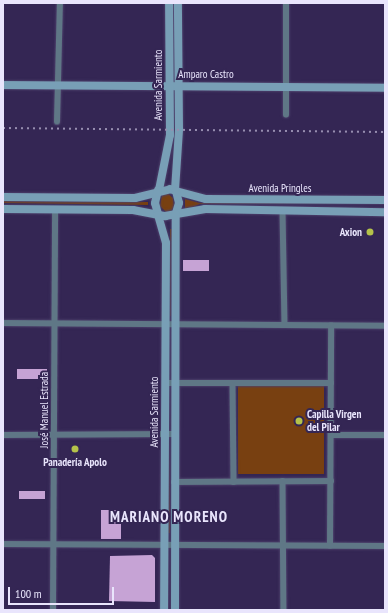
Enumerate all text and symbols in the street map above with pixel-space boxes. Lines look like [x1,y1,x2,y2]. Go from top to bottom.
street label: Avenida Sarmiento [151,49,165,121]
street label: Amparo Castro [178,67,234,81]
street label: Avenida Pringles [249,181,311,195]
place label: Axion [340,225,362,239]
marker: Axion [365,227,375,237]
street label: José Manuel Estrada [37,372,51,448]
street label: Avenida Sarmiento [147,376,161,448]
place label: Capilla Virgen del Pilar [307,408,362,434]
marker: Capilla Virgen del Pilar [294,416,304,426]
marker: Panadería Apolo [70,444,80,454]
place label: Panadería Apolo [43,455,107,469]
district label: MARIANO MORENO [110,508,228,526]
scale bar [10,579,116,605]
text: 100 m [15,586,42,601]

